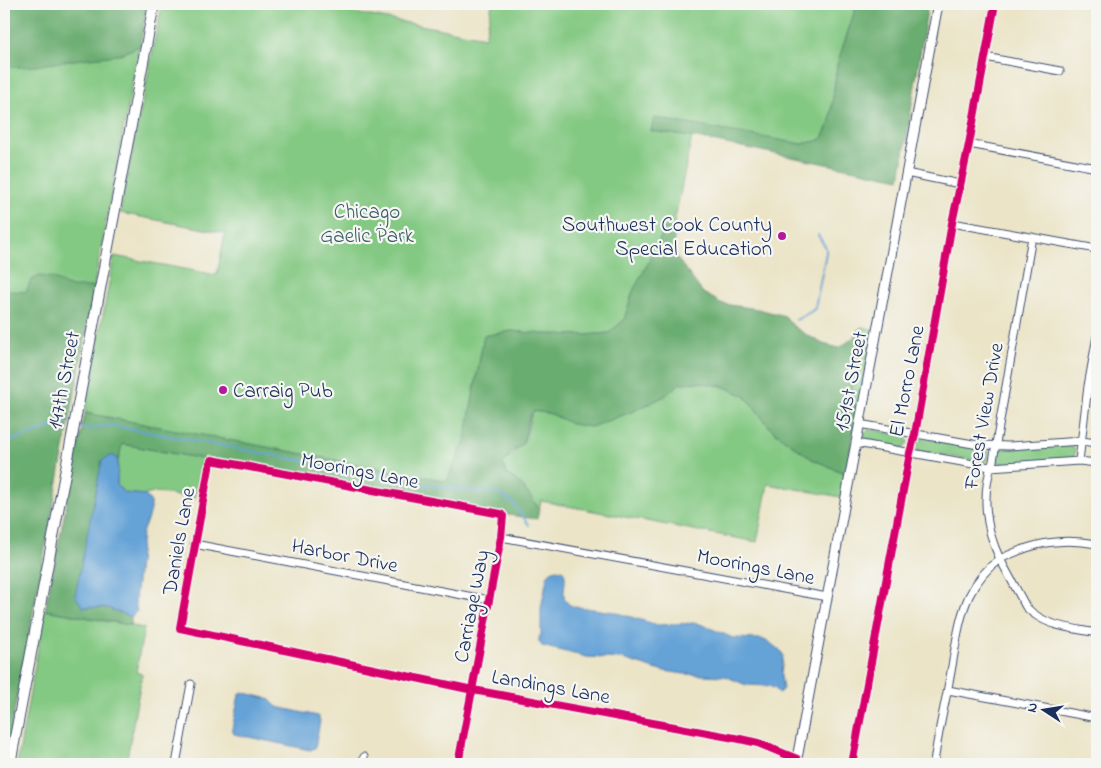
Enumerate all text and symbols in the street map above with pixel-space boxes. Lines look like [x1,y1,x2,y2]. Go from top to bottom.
park label: Chicago Gaelic Park [320,198,415,252]
place label: Southwest Cook County Special Education [562,211,772,265]
marker: Southwest Cook County Special Education [776,230,788,242]
street label: El Morro Lane [882,322,934,440]
street label: 147th Street [41,329,89,432]
street label: 151st Street [828,329,876,434]
street label: Forest View Drive [957,340,1013,493]
place label: Carraig Pub [233,377,333,409]
marker: Carraig Pub [217,384,229,396]
street label: Moorings Lane [298,446,422,500]
street label: Daniels Lane [156,485,204,598]
street label: Harbor Drive [289,532,401,582]
street label: Moorings Lane [694,542,818,596]
street label: Carriage Way [447,547,501,666]
street label: Landings Lane [489,663,613,715]
north arrow [1018,686,1068,736]
text: N [1021,701,1044,714]

